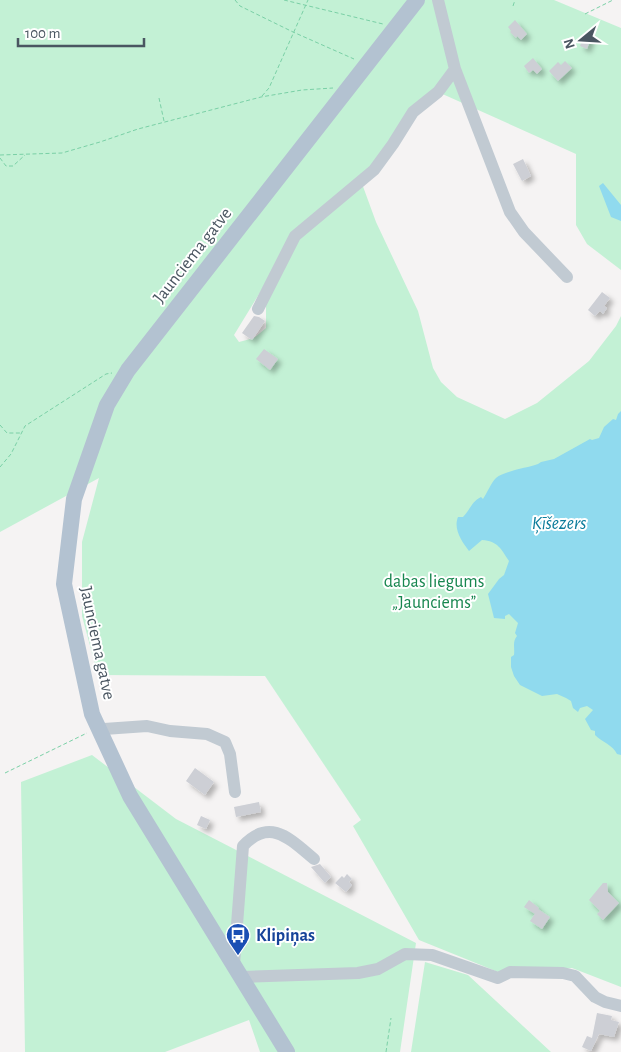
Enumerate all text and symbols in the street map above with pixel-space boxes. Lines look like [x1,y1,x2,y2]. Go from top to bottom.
scale bar [18,15,144,47]
north arrow [556,15,606,65]
text: 100 m [25,26,60,41]
text: N [561,37,578,51]
street label: Jaunciema gatve [150,205,235,307]
water label: Ķīšezers [532,514,586,534]
park label: dabas liegums „Jaunciems” [384,573,484,612]
street label: Jaunciema gatve [76,585,118,701]
bus stop icon: Klipiņas [225,922,251,956]
place label: Klipiņas [256,927,315,947]

